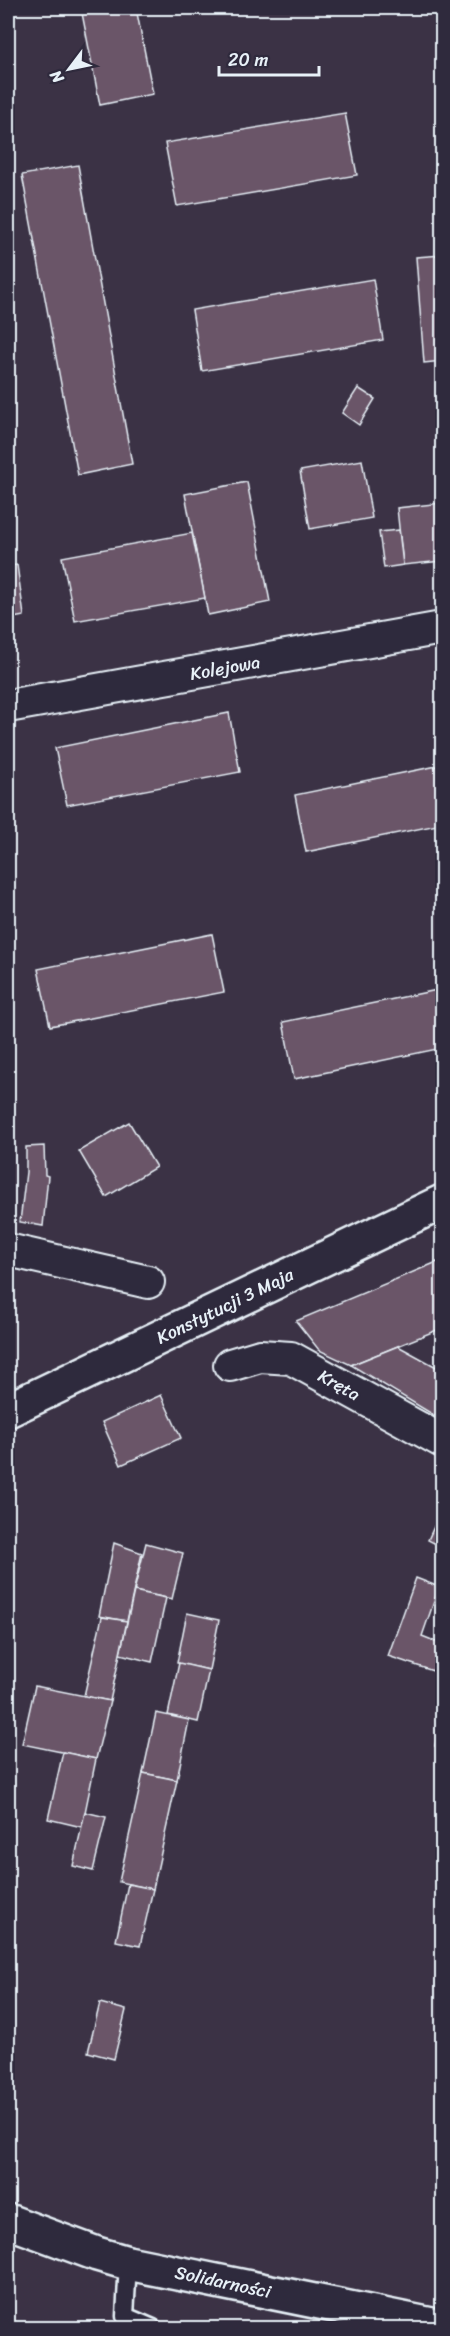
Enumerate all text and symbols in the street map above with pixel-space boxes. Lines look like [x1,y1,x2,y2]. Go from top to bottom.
north arrow [39,39,99,99]
scale bar [219,39,320,77]
text: 20 m [228,44,268,76]
text: N [41,64,72,90]
street label: Kolejowa [187,646,263,690]
street label: Konstytucji 3 Maja [151,1258,300,1353]
street label: Kręta [312,1360,366,1410]
street label: Solidarności [172,2256,275,2308]

